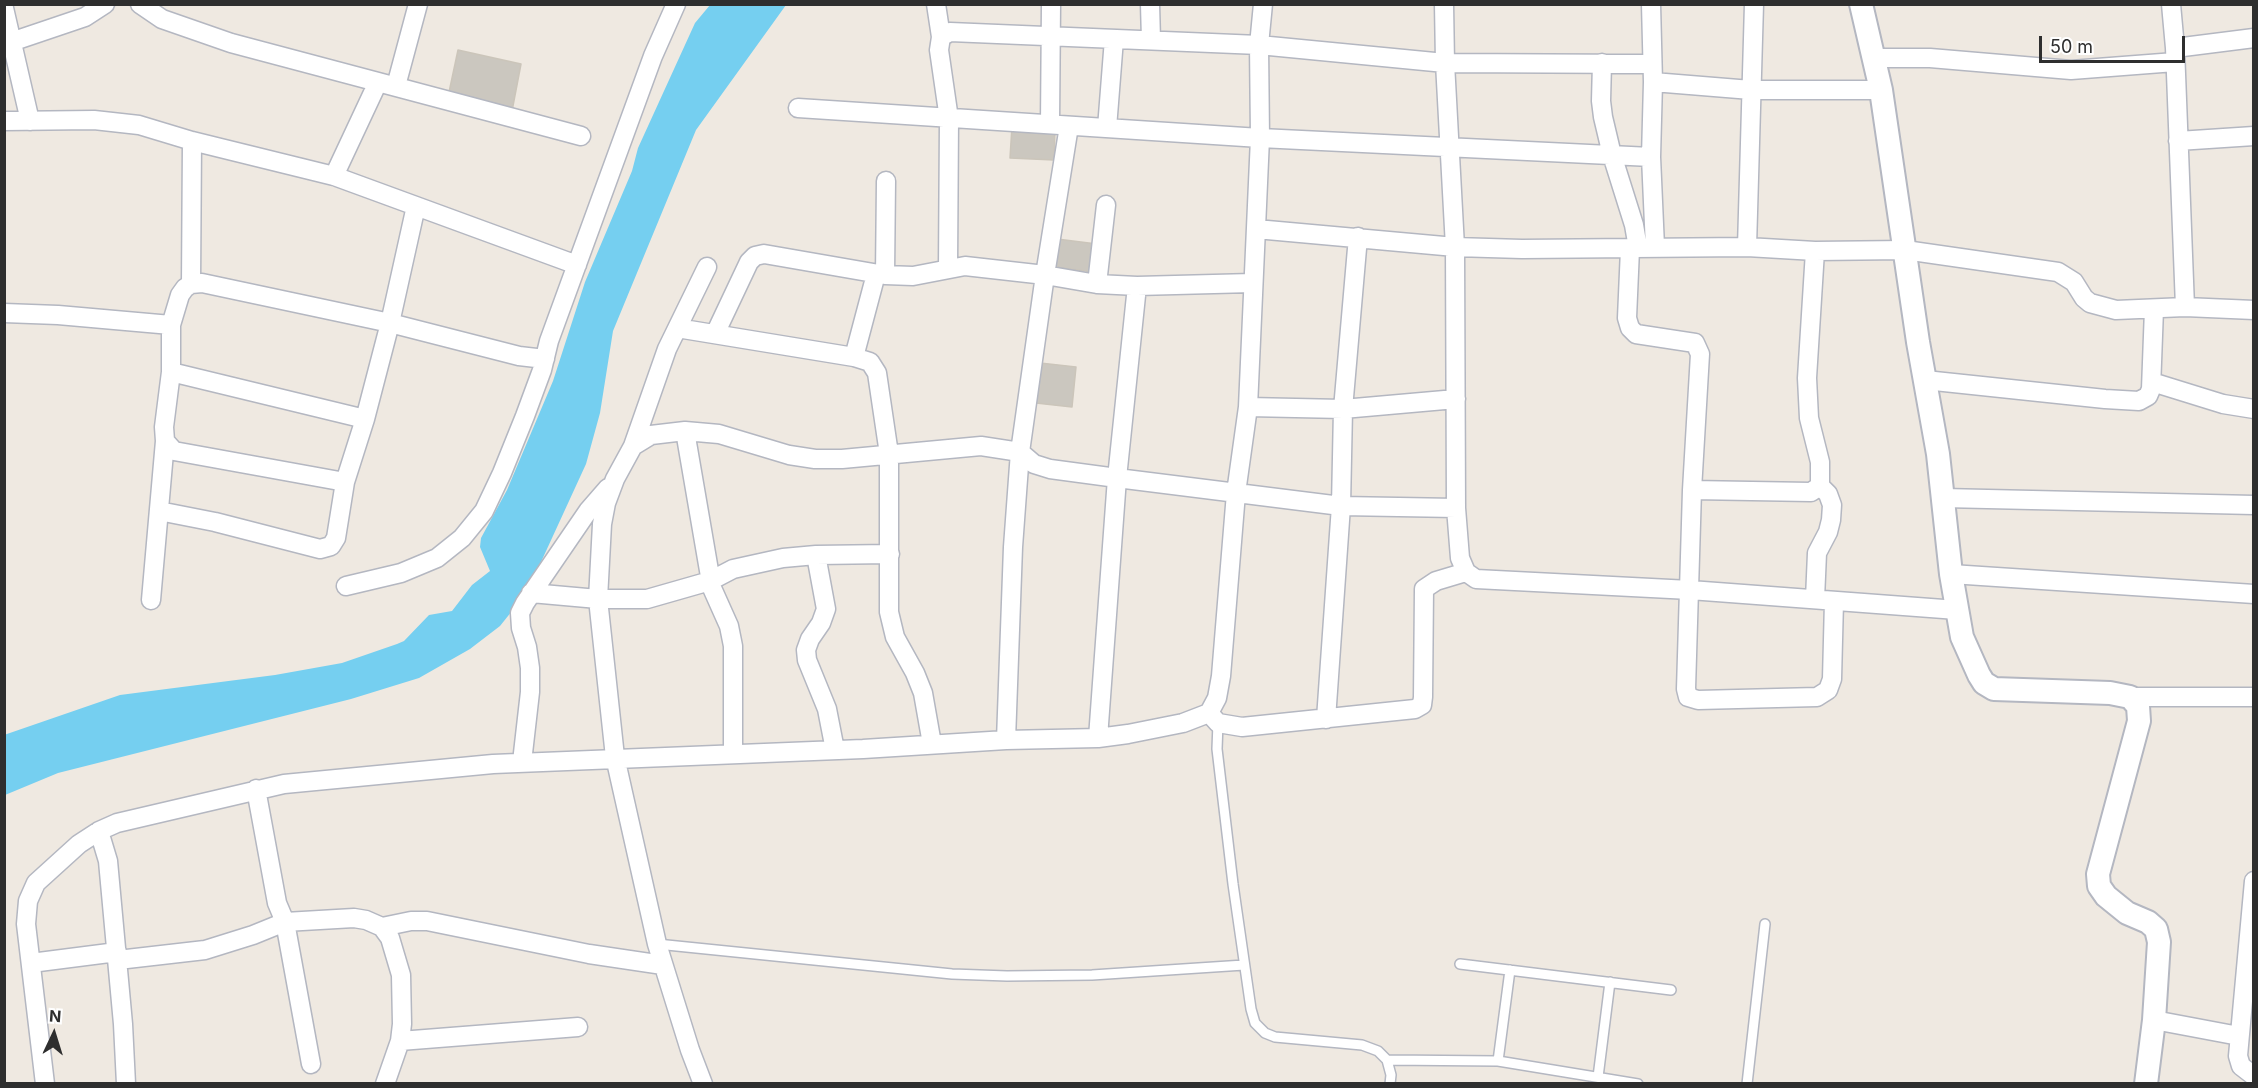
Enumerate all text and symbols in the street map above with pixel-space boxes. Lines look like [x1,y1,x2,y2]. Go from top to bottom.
scale bar [2042,24,2188,62]
text: 50 m [2050,36,2093,57]
north arrow [24,1004,84,1064]
text: N [48,1006,62,1026]

